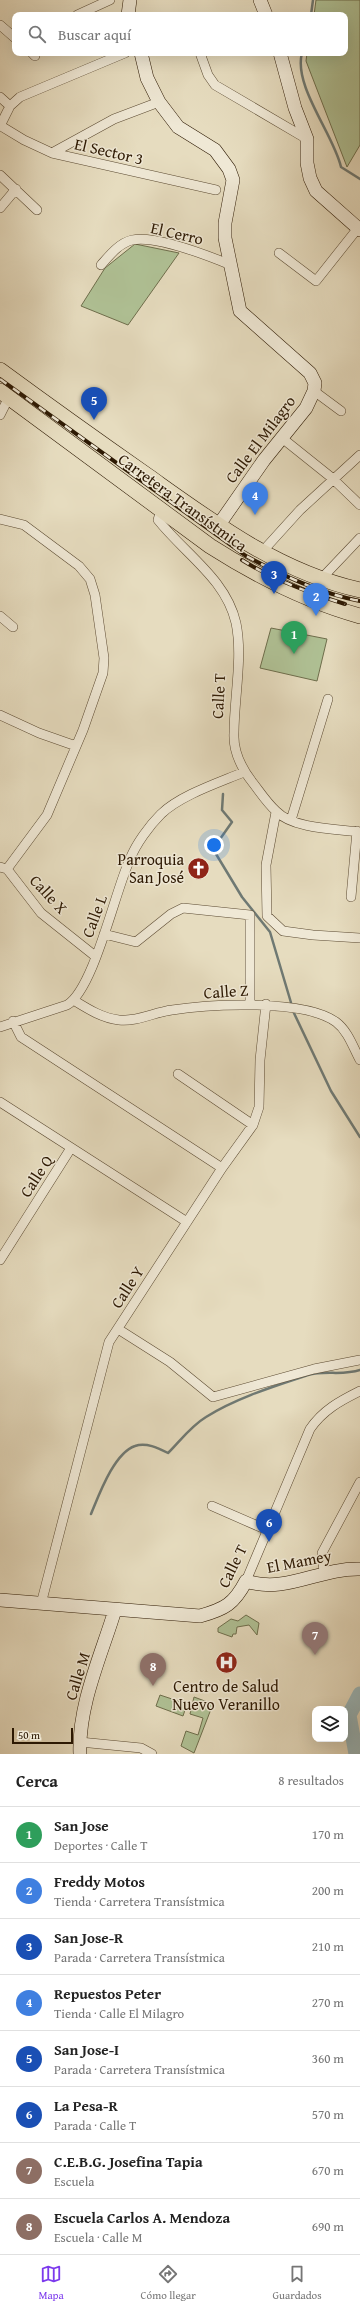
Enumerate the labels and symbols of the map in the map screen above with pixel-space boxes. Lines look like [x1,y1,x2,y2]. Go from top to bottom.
street label: El Sector 3 [72,131,146,171]
street label: El Cerro [148,215,206,251]
pin: 5 [81,387,107,420]
street label: Calle El Milagro [219,390,301,488]
street label: Carretera Transístmica [113,447,253,557]
pin: 4 [242,482,268,515]
pin: 3 [261,561,287,594]
pin: 2 [303,583,329,616]
pin: 1 [281,621,307,654]
street label: Calle T [205,673,231,719]
your location [204,835,224,855]
place label: Parroquia San José [118,847,184,889]
church icon: Parroquia San José [186,855,212,881]
street label: Calle X [24,869,74,919]
street label: Calle L [75,891,113,941]
street label: Calle Z [203,977,249,1005]
street label: Calle Q [13,1149,59,1202]
street label: Calle Y [104,1261,150,1313]
pin: 6 [256,1509,282,1542]
street label: Calle T [211,1540,253,1592]
street label: El Mamey [265,1543,333,1579]
pin: 7 [302,1622,328,1655]
street label: Calle M [58,1649,96,1703]
hospital icon: Centro de Salud Nuevo Veranillo [213,1649,239,1675]
pin: 8 [140,1653,166,1686]
place label: Centro de Salud Nuevo Veranillo [172,1674,280,1716]
scale bar [12,1726,73,1745]

